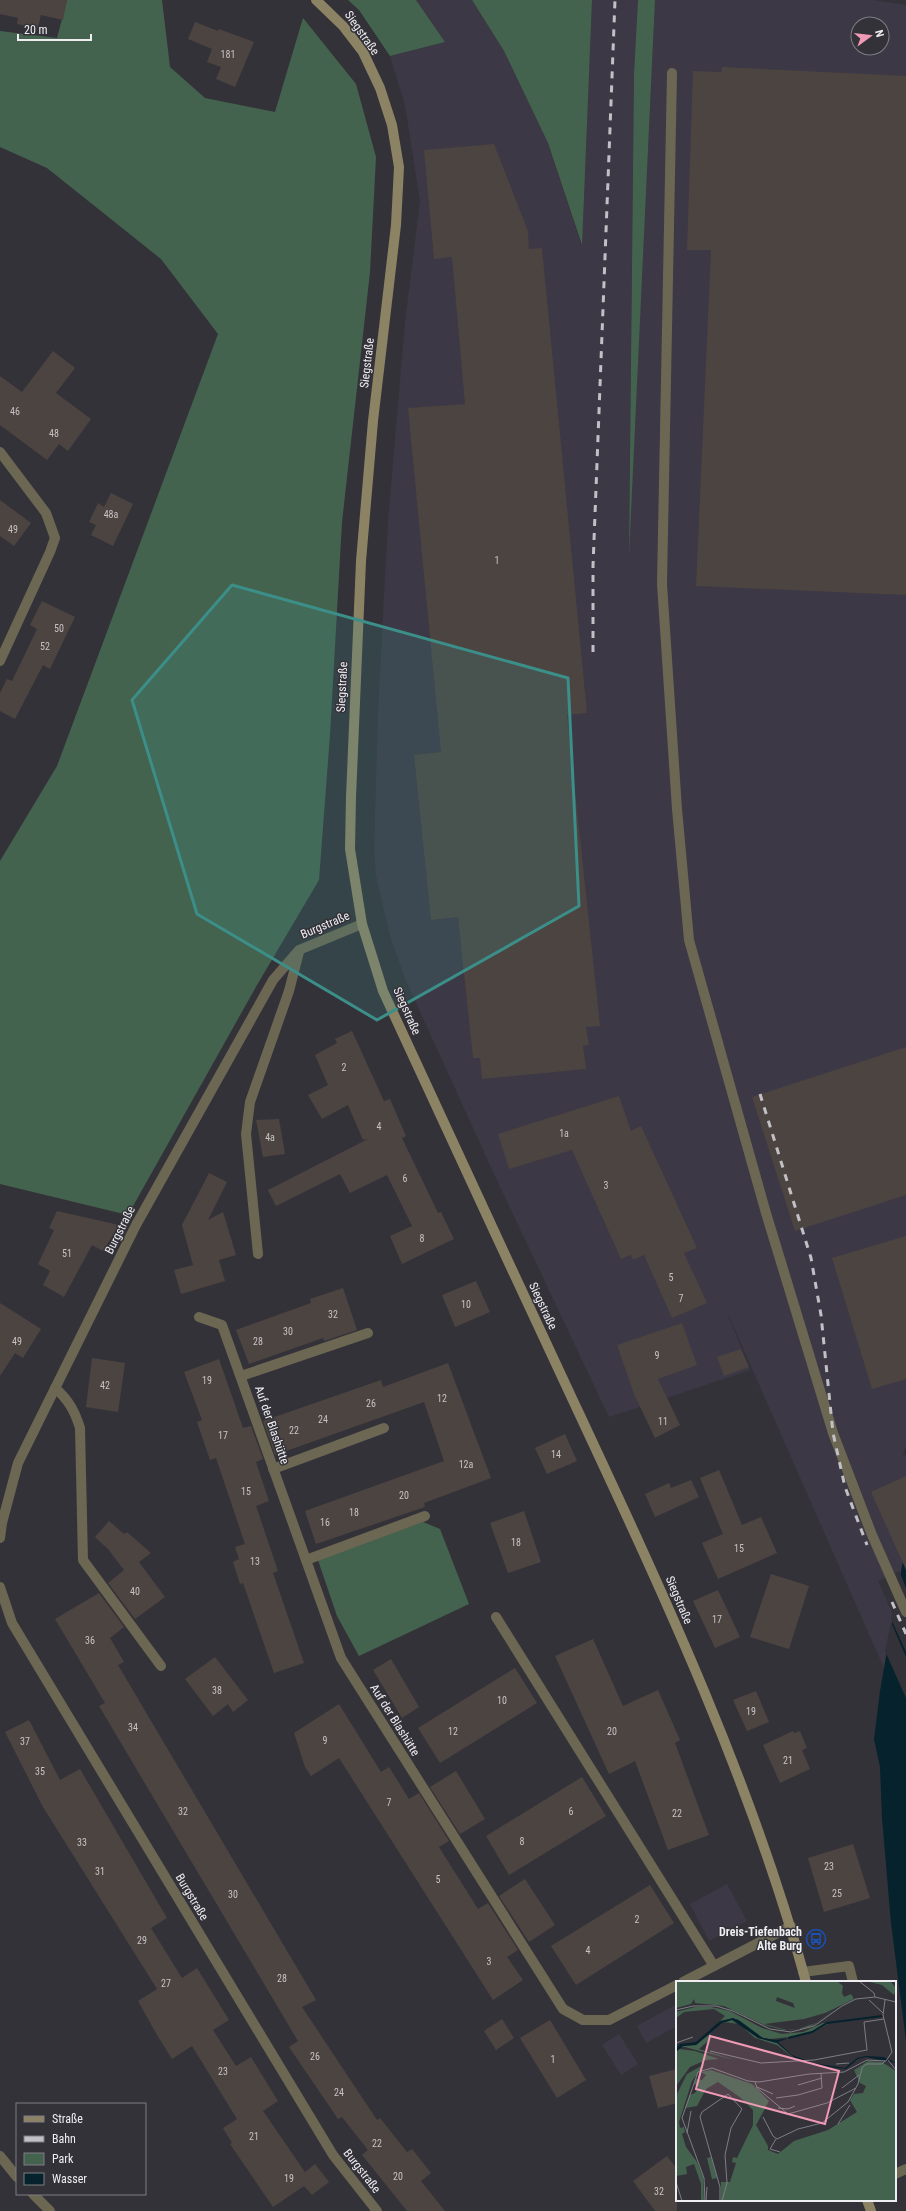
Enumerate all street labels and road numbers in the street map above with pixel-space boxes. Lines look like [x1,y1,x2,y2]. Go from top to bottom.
street label: Siegstraße [342,8,382,58]
street label: Siegstraße [357,337,377,389]
street label: Siegstraße [334,661,350,713]
street label: Burgstraße [298,908,352,942]
street label: Siegstraße [390,985,424,1037]
street label: Burgstraße [102,1203,138,1256]
street label: Siegstraße [526,1280,560,1332]
street label: Auf der Blashütte [252,1384,292,1466]
street label: Siegstraße [663,1574,695,1626]
street label: Auf der Blashütte [367,1682,423,1759]
street label: Burgstraße [173,1871,212,1923]
street label: Burgstraße [341,2146,384,2196]

